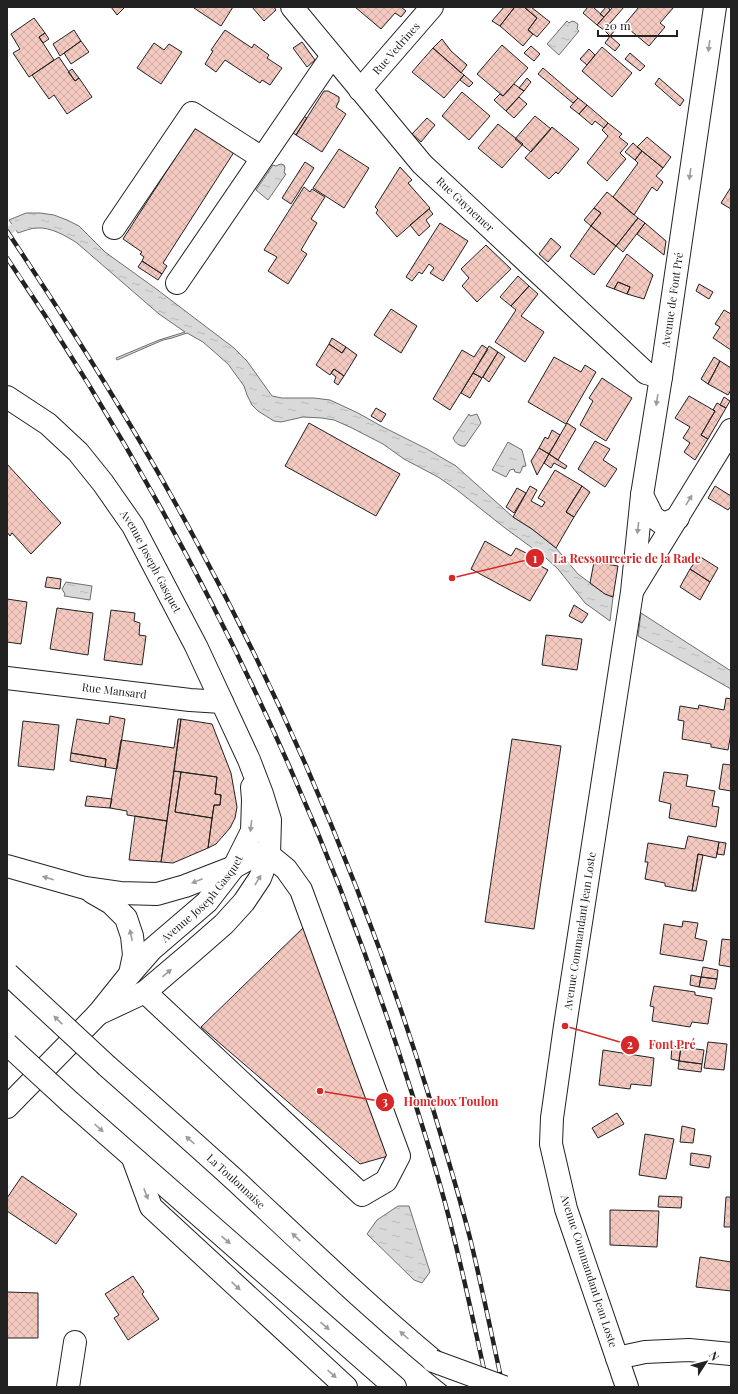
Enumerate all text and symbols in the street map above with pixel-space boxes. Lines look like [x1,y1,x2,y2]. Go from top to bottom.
scale bar [598,12,677,38]
text: 20 m [604,17,631,33]
street label: Rue Vedrines [369,19,423,78]
one-way arrow [706,40,712,52]
one-way arrow [687,168,693,180]
street label: Rue Guynemer [433,173,498,235]
street label: Avenue de Font Pré [657,251,686,349]
one-way arrow [654,394,660,406]
one-way arrow [685,495,693,505]
street label: Avenue Joseph Gasquet [116,506,185,615]
one-way arrow [635,522,642,534]
callout: La Ressourcerie de la Rade [525,546,709,570]
text: 1 [533,550,538,566]
text: La Ressourcerie de la Rade [553,550,701,566]
street label: Rue Mansard [81,679,148,702]
one-way arrow [248,820,255,833]
street label: Avenue Commandant Jean Loste [559,850,599,1012]
street label: Avenue Joseph Gasquet [157,852,246,946]
one-way arrow [254,874,261,886]
one-way arrow [42,875,54,881]
one-way arrow [191,879,203,885]
one-way arrow [128,929,134,942]
one-way arrow [162,968,173,977]
one-way arrow [53,1015,63,1025]
callout: Font Pré [620,1033,703,1057]
text: 2 [627,1036,633,1052]
text: Font Pré [648,1036,696,1052]
callout: Homebox Toulon [375,1090,507,1114]
text: 3 [382,1093,388,1109]
text: Homebox Toulon [404,1093,499,1109]
one-way arrow [94,1123,103,1132]
one-way arrow [185,1136,194,1145]
street label: La Toulonnaise [204,1150,269,1212]
one-way arrow [144,1189,150,1201]
street label: Avenue Commandant Jean Loste [557,1192,621,1350]
one-way arrow [291,1233,301,1242]
one-way arrow [221,1236,232,1245]
one-way arrow [231,1282,241,1291]
one-way arrow [319,1321,330,1330]
one-way arrow [398,1330,409,1339]
north arrow [686,1342,726,1382]
text: N [706,1348,723,1363]
one-way arrow [327,1370,337,1379]

